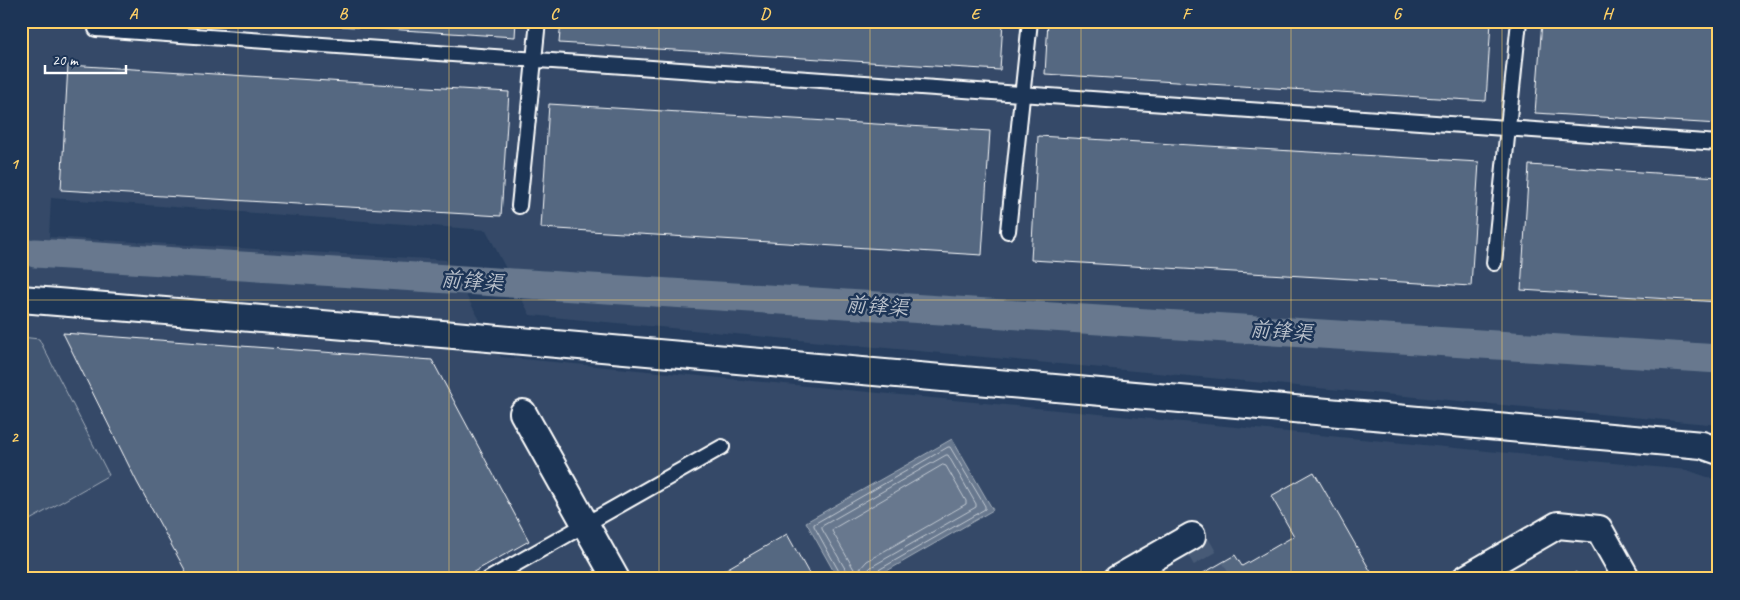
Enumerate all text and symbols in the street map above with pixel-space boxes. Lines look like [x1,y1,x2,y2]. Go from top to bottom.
text: A [129,4,139,24]
text: B [339,4,349,24]
text: C [550,4,560,24]
text: D [760,4,771,24]
text: E [971,4,982,24]
text: F [1182,4,1193,24]
text: G [1393,4,1403,24]
text: H [1602,4,1614,24]
scale bar [45,42,126,74]
text: 20 m [52,51,79,70]
text: 1 [10,154,19,174]
water label: 前锋渠 [440,266,506,296]
water label: 前锋渠 [845,291,911,321]
water label: 前锋渠 [1249,316,1315,346]
text: 2 [10,427,19,447]

